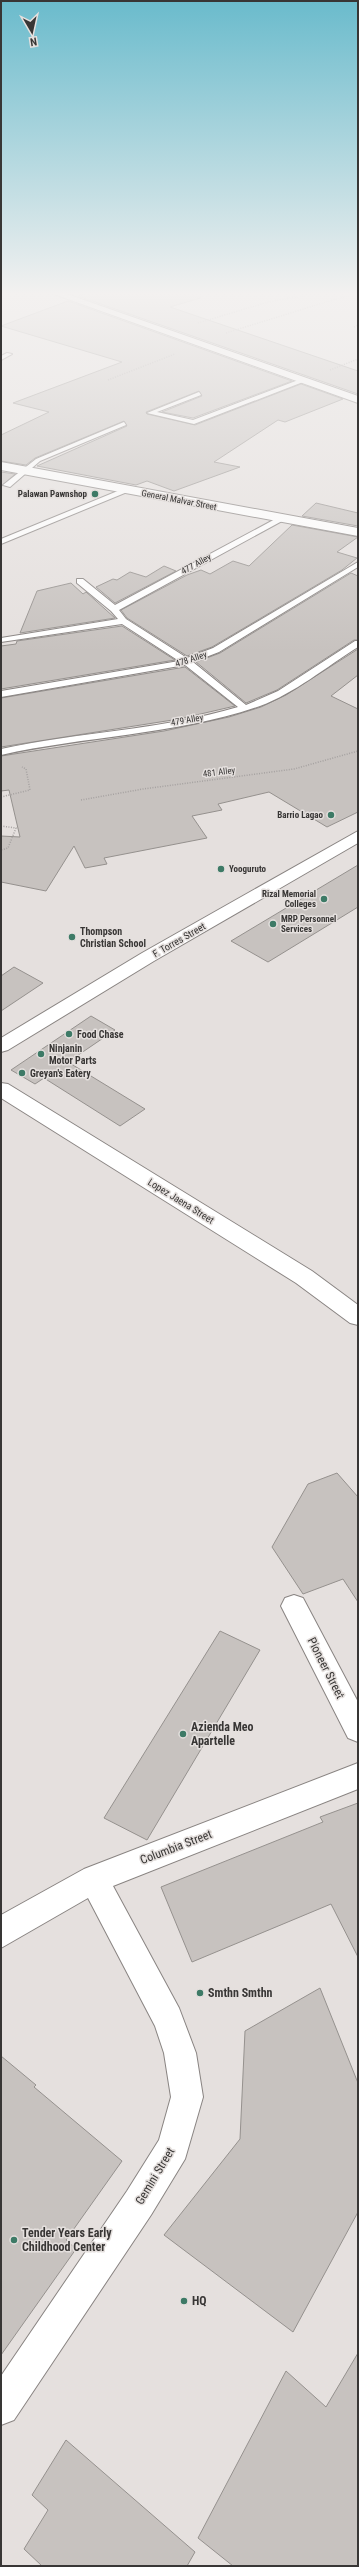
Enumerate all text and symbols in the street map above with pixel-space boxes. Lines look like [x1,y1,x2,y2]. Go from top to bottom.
north arrow [12,12,52,52]
text: N [29,34,38,48]
street label: General Malvar Street [141,488,218,512]
place label: Palawan Pawnshop [18,489,88,499]
marker: Palawan Pawnshop [90,489,100,499]
street label: 477 Alley [179,552,213,576]
street label: 478 Alley [174,649,208,669]
street label: 479 Alley [170,712,204,728]
street label: 481 Alley [202,765,236,779]
place label: Barrio Lagao [277,810,324,820]
marker: Barrio Lagao [326,810,336,820]
marker: Yooguruto [216,864,226,874]
place label: Yooguruto [229,864,267,874]
place label: Rizal Memorial Colleges [262,889,316,909]
marker: Rizal Memorial Colleges [319,894,329,904]
place label: MRP Personnel Services [281,914,336,934]
marker: MRP Personnel Services [268,919,278,929]
street label: F. Torres Street [151,920,207,960]
place label: Thompson Christian School [80,926,146,949]
marker: Thompson Christian School [67,932,77,942]
marker: Food Chase [64,1029,74,1039]
place label: Food Chase [77,1029,124,1040]
place label: Ninjanin Motor Parts [49,1043,97,1066]
marker: Ninjanin Motor Parts [36,1049,46,1059]
marker: Greyan's Eatery [17,1068,27,1078]
place label: Greyan's Eatery [30,1068,91,1079]
street label: Lopez Jaena Street [146,1176,216,1226]
street label: Pioneer Street [305,1635,348,1701]
place label: Azienda Meo Apartelle [191,1720,254,1748]
marker: Azienda Meo Apartelle [178,1729,188,1739]
street label: Columbia Street [138,1827,214,1867]
place label: Smthn Smthn [208,1986,273,2000]
marker: Smthn Smthn [195,1988,205,1998]
street label: Gemini Street [133,2145,178,2207]
place label: Tender Years Early Childhood Center [22,2226,112,2254]
marker: Tender Years Early Childhood Center [9,2235,19,2245]
place label: HQ [192,2294,207,2308]
marker: HQ [179,2296,189,2306]

